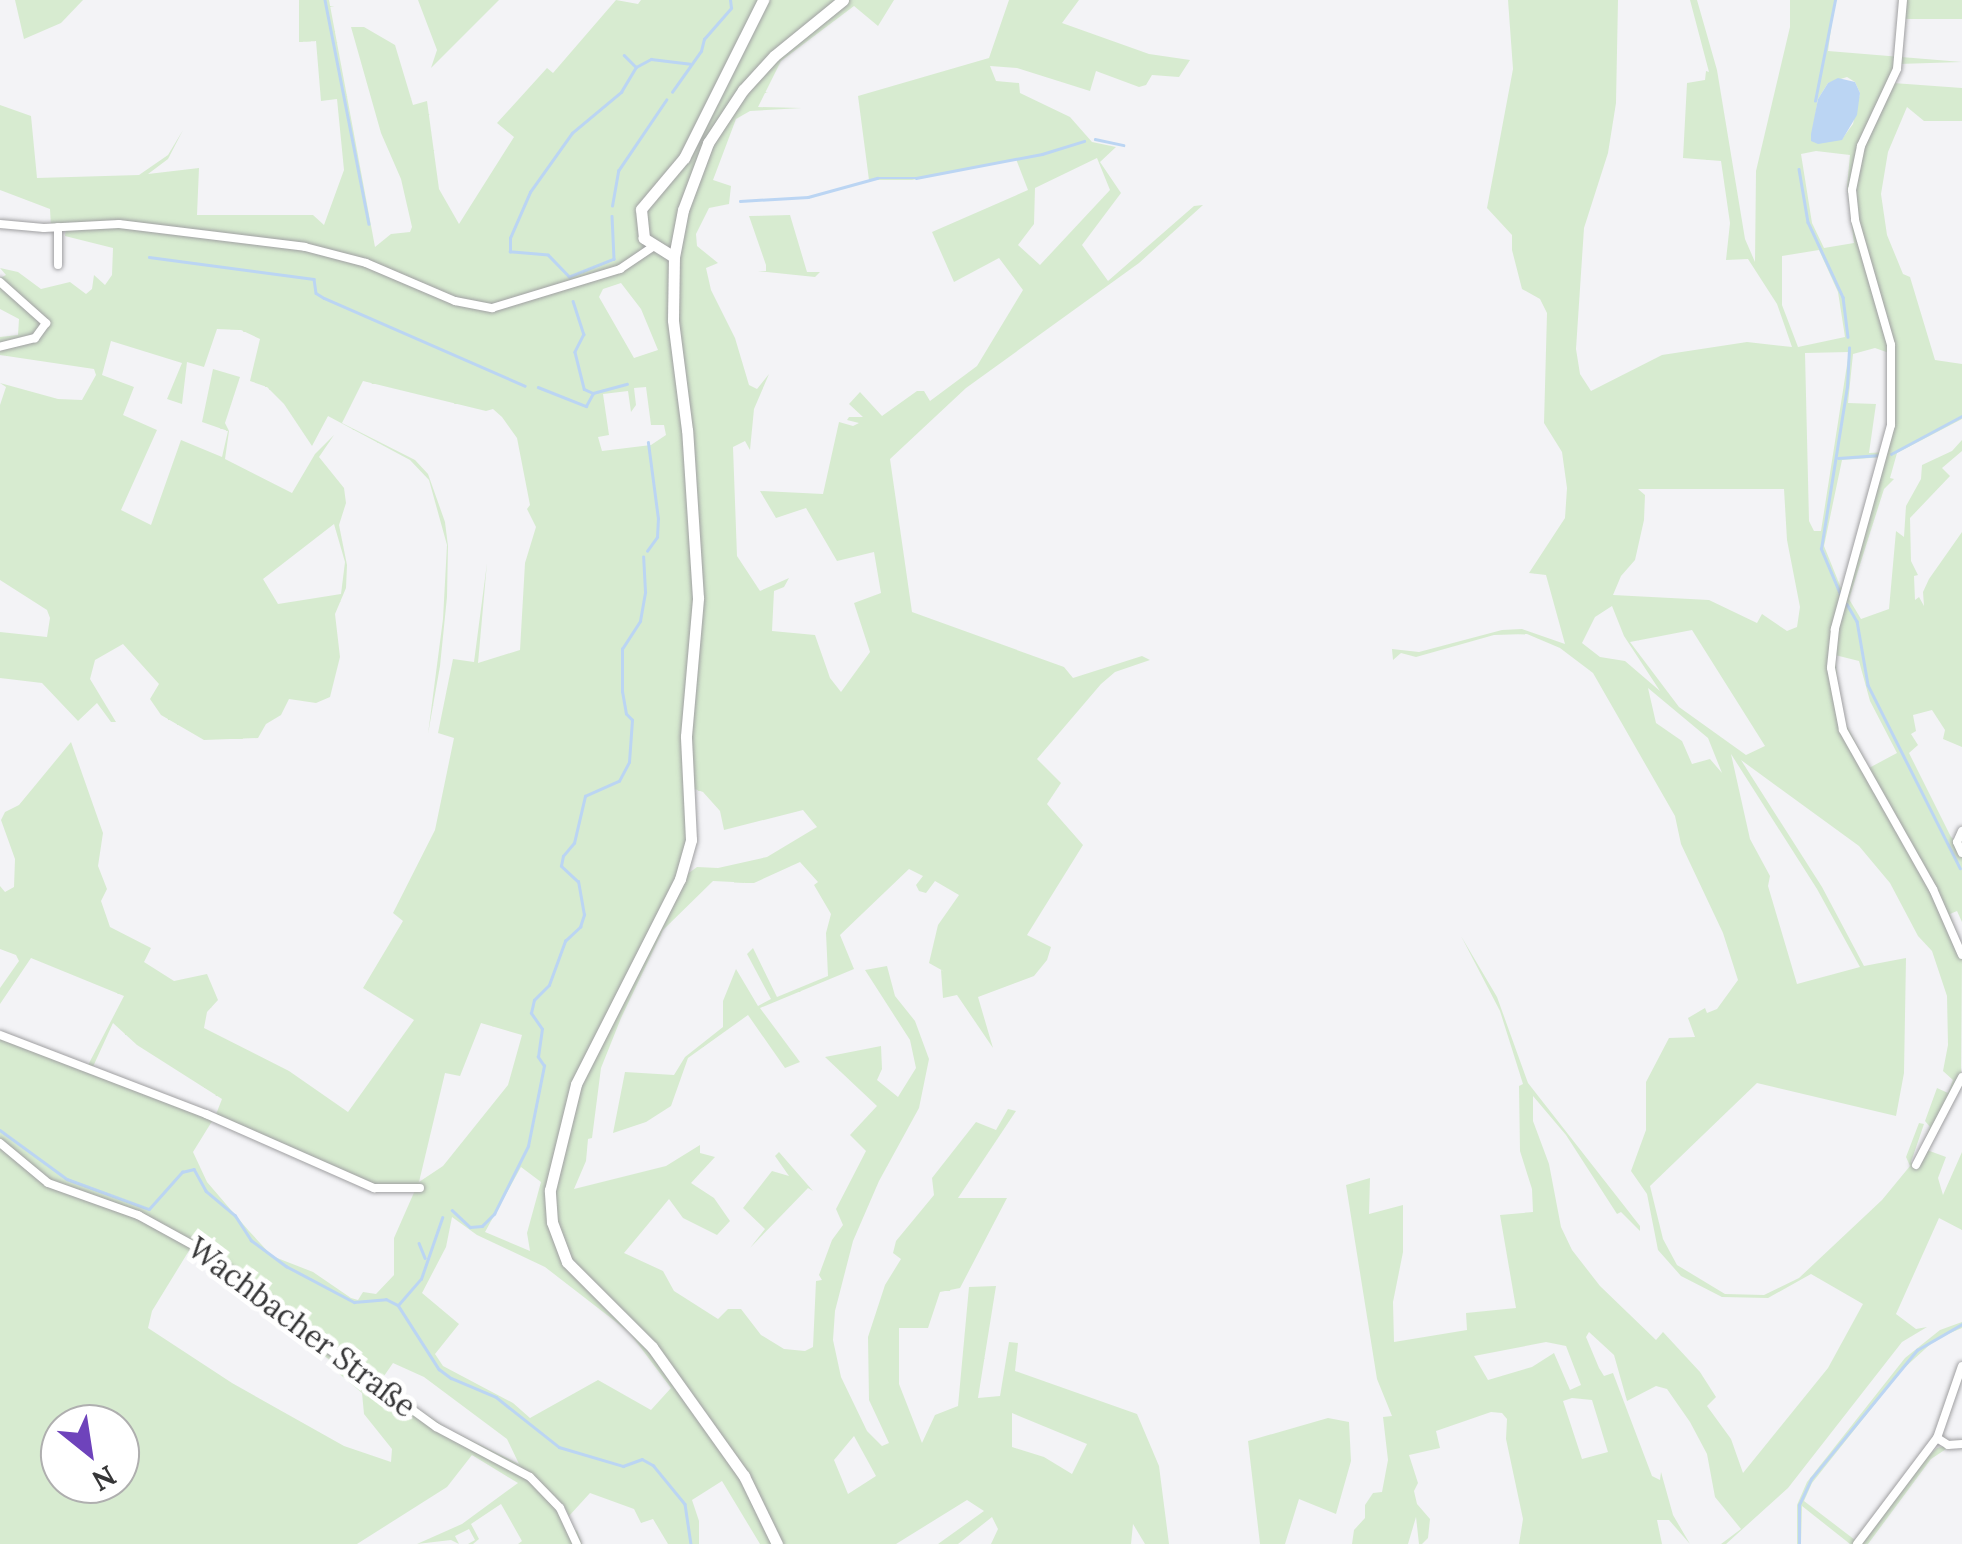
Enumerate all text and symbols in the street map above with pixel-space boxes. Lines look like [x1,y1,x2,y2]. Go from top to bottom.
street label: Wachbacher Straße [181,1230,423,1424]
north arrow [40,1404,140,1504]
text: N [86,1457,122,1499]

